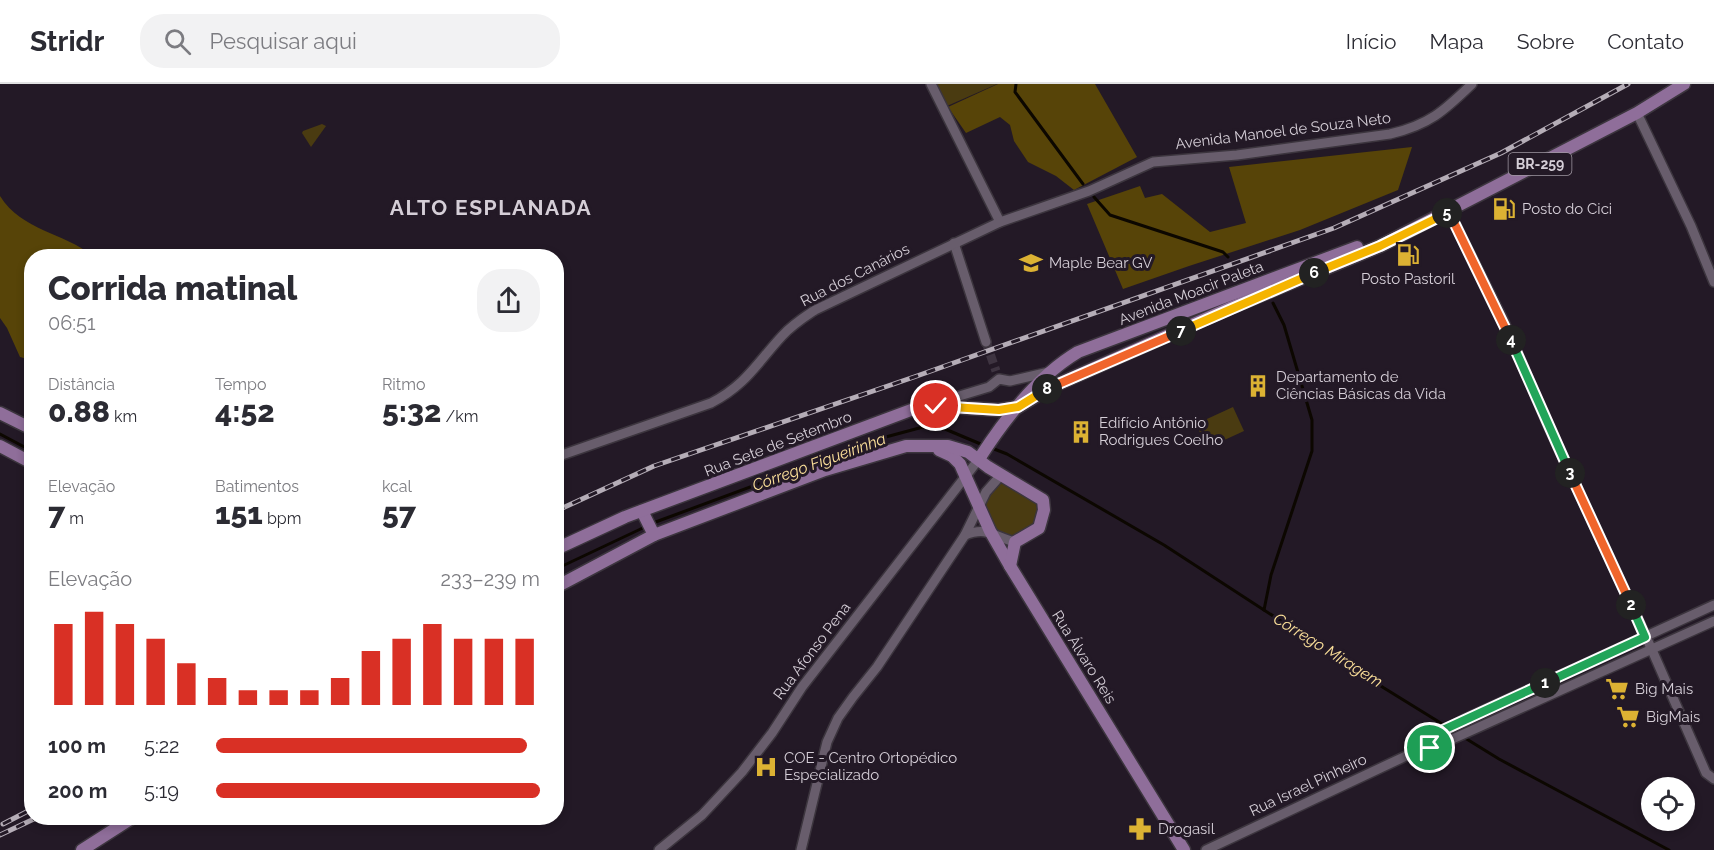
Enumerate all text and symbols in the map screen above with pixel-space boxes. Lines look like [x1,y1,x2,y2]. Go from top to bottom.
search box [140,14,560,68]
text: Stridr [30,25,104,58]
icon: search [161,25,194,58]
text: Pesquisar aqui [209,28,357,54]
text: Início [1346,29,1396,54]
text: Mapa [1429,29,1484,54]
text: Sobre [1517,29,1574,54]
text: Contato [1607,29,1684,54]
street label: Avenida Manoel de Souza Neto [1174,109,1392,153]
road number: BR-259 [1508,153,1572,175]
district label: ALTO ESPLANADA [390,195,592,220]
fuel station icon: Posto do Cici [1491,196,1517,222]
pin: 5 [1432,198,1462,228]
place label: Posto do Cici [1522,200,1612,218]
text: 5 [1443,203,1451,222]
street label: Rua dos Canários [797,240,913,310]
fuel station icon: Posto Pastoril [1395,242,1421,268]
school or university icon: Maple Bear GV [1018,250,1044,276]
place label: Maple Bear GV [1049,254,1153,272]
street label: Avenida Moacir Paleta [1116,257,1266,329]
pin: 6 [1299,258,1329,288]
text: 6 [1309,263,1319,282]
text: Corrida matinal [48,269,297,308]
button: share [477,269,540,332]
place label: Posto Pastoril [1361,270,1456,288]
text: 06:51 [48,311,96,335]
pin: 7 [1166,316,1196,346]
text: 7 [1177,321,1185,340]
pin: 4 [1496,325,1526,355]
text: 4 [1506,330,1516,349]
place label: Departamento de Ciências Básicas da Vida [1276,368,1446,403]
building icon: Departamento de Ciências Básicas da Vida [1245,373,1271,399]
pin: 8 [1032,374,1062,404]
text: Distância [48,375,115,394]
text: Tempo [215,375,266,394]
text: Ritmo [382,375,425,394]
text: 8 [1042,379,1052,398]
pin [910,380,961,431]
icon: check [919,389,952,422]
text: 0.88 [48,394,110,429]
text: 4:52 [215,394,275,429]
text: 5:32 [382,394,441,429]
text: km [110,407,137,426]
text: /km [441,407,478,426]
street label: Rua Sete de Setembro [702,408,854,480]
place label: Edifício Antônio Rodrigues Coelho [1099,414,1223,449]
building icon: Edifício Antônio Rodrigues Coelho [1068,419,1094,445]
water label: Córrego Figueirinha [750,429,889,495]
pin: 3 [1555,458,1585,488]
text: 3 [1566,463,1574,482]
text: Elevação [48,477,115,496]
text: Batimentos [215,477,299,496]
text: kcal [382,477,412,496]
text: 7 [48,496,65,531]
text: 151 [215,496,263,531]
text: 57 [382,496,416,531]
text: m [65,509,84,528]
text: bpm [263,509,301,528]
text: Elevação [48,567,132,591]
text: 233–239 m [441,567,540,591]
pin: 2 [1616,590,1646,620]
text: 2 [1626,595,1636,614]
street label: Rua Afonso Pena [770,599,854,703]
street label: Rua Álvaro Reis [1048,607,1120,707]
water label: Córrego Miragem [1270,609,1386,691]
pin: 1 [1530,668,1560,698]
text: 1 [1541,673,1549,692]
supermarket icon: Big Mais [1604,676,1630,702]
place label: Big Mais [1635,680,1693,698]
supermarket icon: BigMais [1615,704,1641,730]
place label: BigMais [1646,708,1700,726]
pin [1404,722,1455,773]
icon: arrive [1413,731,1446,764]
text: 100 m [48,734,106,758]
text: 5:22 [144,734,180,758]
place label: COE - Centro Ortopédico Especializado [784,749,957,784]
street label: Rua Israel Pinheiro [1247,750,1370,820]
hospital icon: COE - Centro Ortopédico Especializado [753,754,779,780]
map controls [1641,777,1695,831]
button: locate [1641,777,1695,831]
text: 200 m [48,779,107,803]
text: 5:19 [144,779,179,803]
pharmacy icon: Drogasil [1127,816,1153,842]
place label: Drogasil [1158,820,1216,838]

